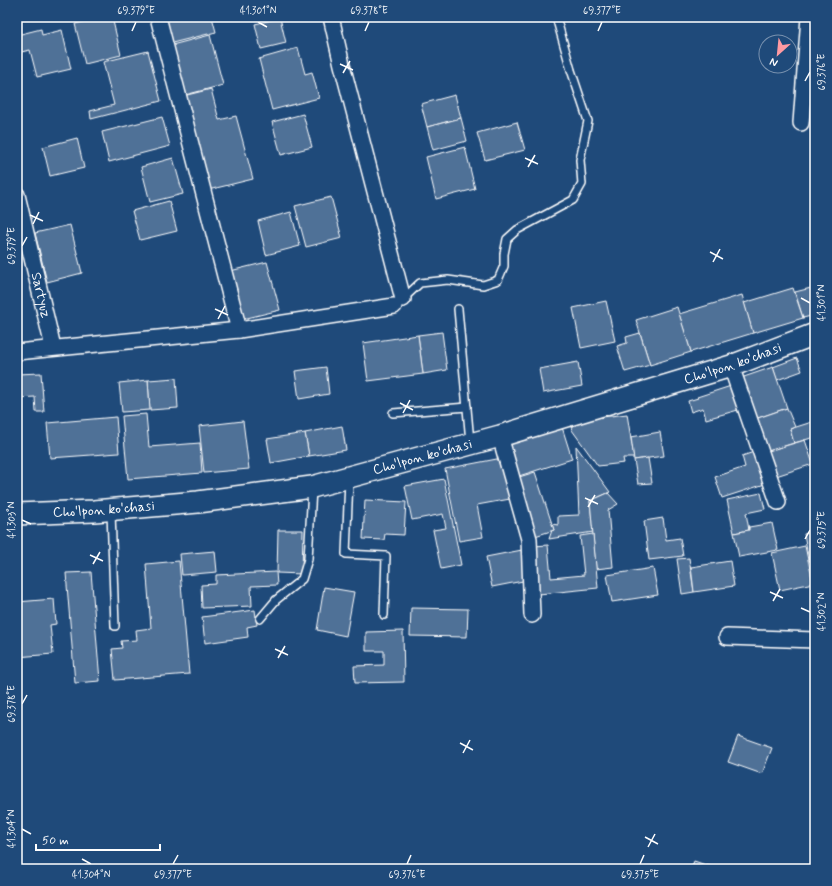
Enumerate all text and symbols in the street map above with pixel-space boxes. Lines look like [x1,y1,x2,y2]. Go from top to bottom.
text: 69.379°E [117,4,155,18]
text: 41.301°N [240,4,277,18]
text: 69.378°E [350,4,388,18]
text: 69.377°E [583,4,621,18]
north arrow [758,34,798,74]
text: 69.376°E [815,53,829,90]
text: N [767,54,780,70]
text: 69.379°E [5,227,19,265]
street label: Sartyuz [27,271,55,320]
text: 41.301°N [815,284,829,321]
street label: Cho'lpon ko'chasi [682,339,784,389]
street label: Cho'lpon ko'chasi [371,435,474,479]
street label: Cho'lpon ko'chasi [53,497,156,522]
text: 41.303°N [5,501,19,538]
text: 69.375°E [815,511,829,549]
text: 41.302°N [815,592,829,631]
text: 69.378°E [5,685,19,723]
text: 41.304°N [5,809,19,848]
scale bar [36,826,160,852]
text: 50 m [42,833,69,849]
text: 41.304°N [72,868,111,882]
text: 69.377°E [154,868,192,882]
text: 69.376°E [389,868,426,882]
text: 69.375°E [621,868,659,882]

